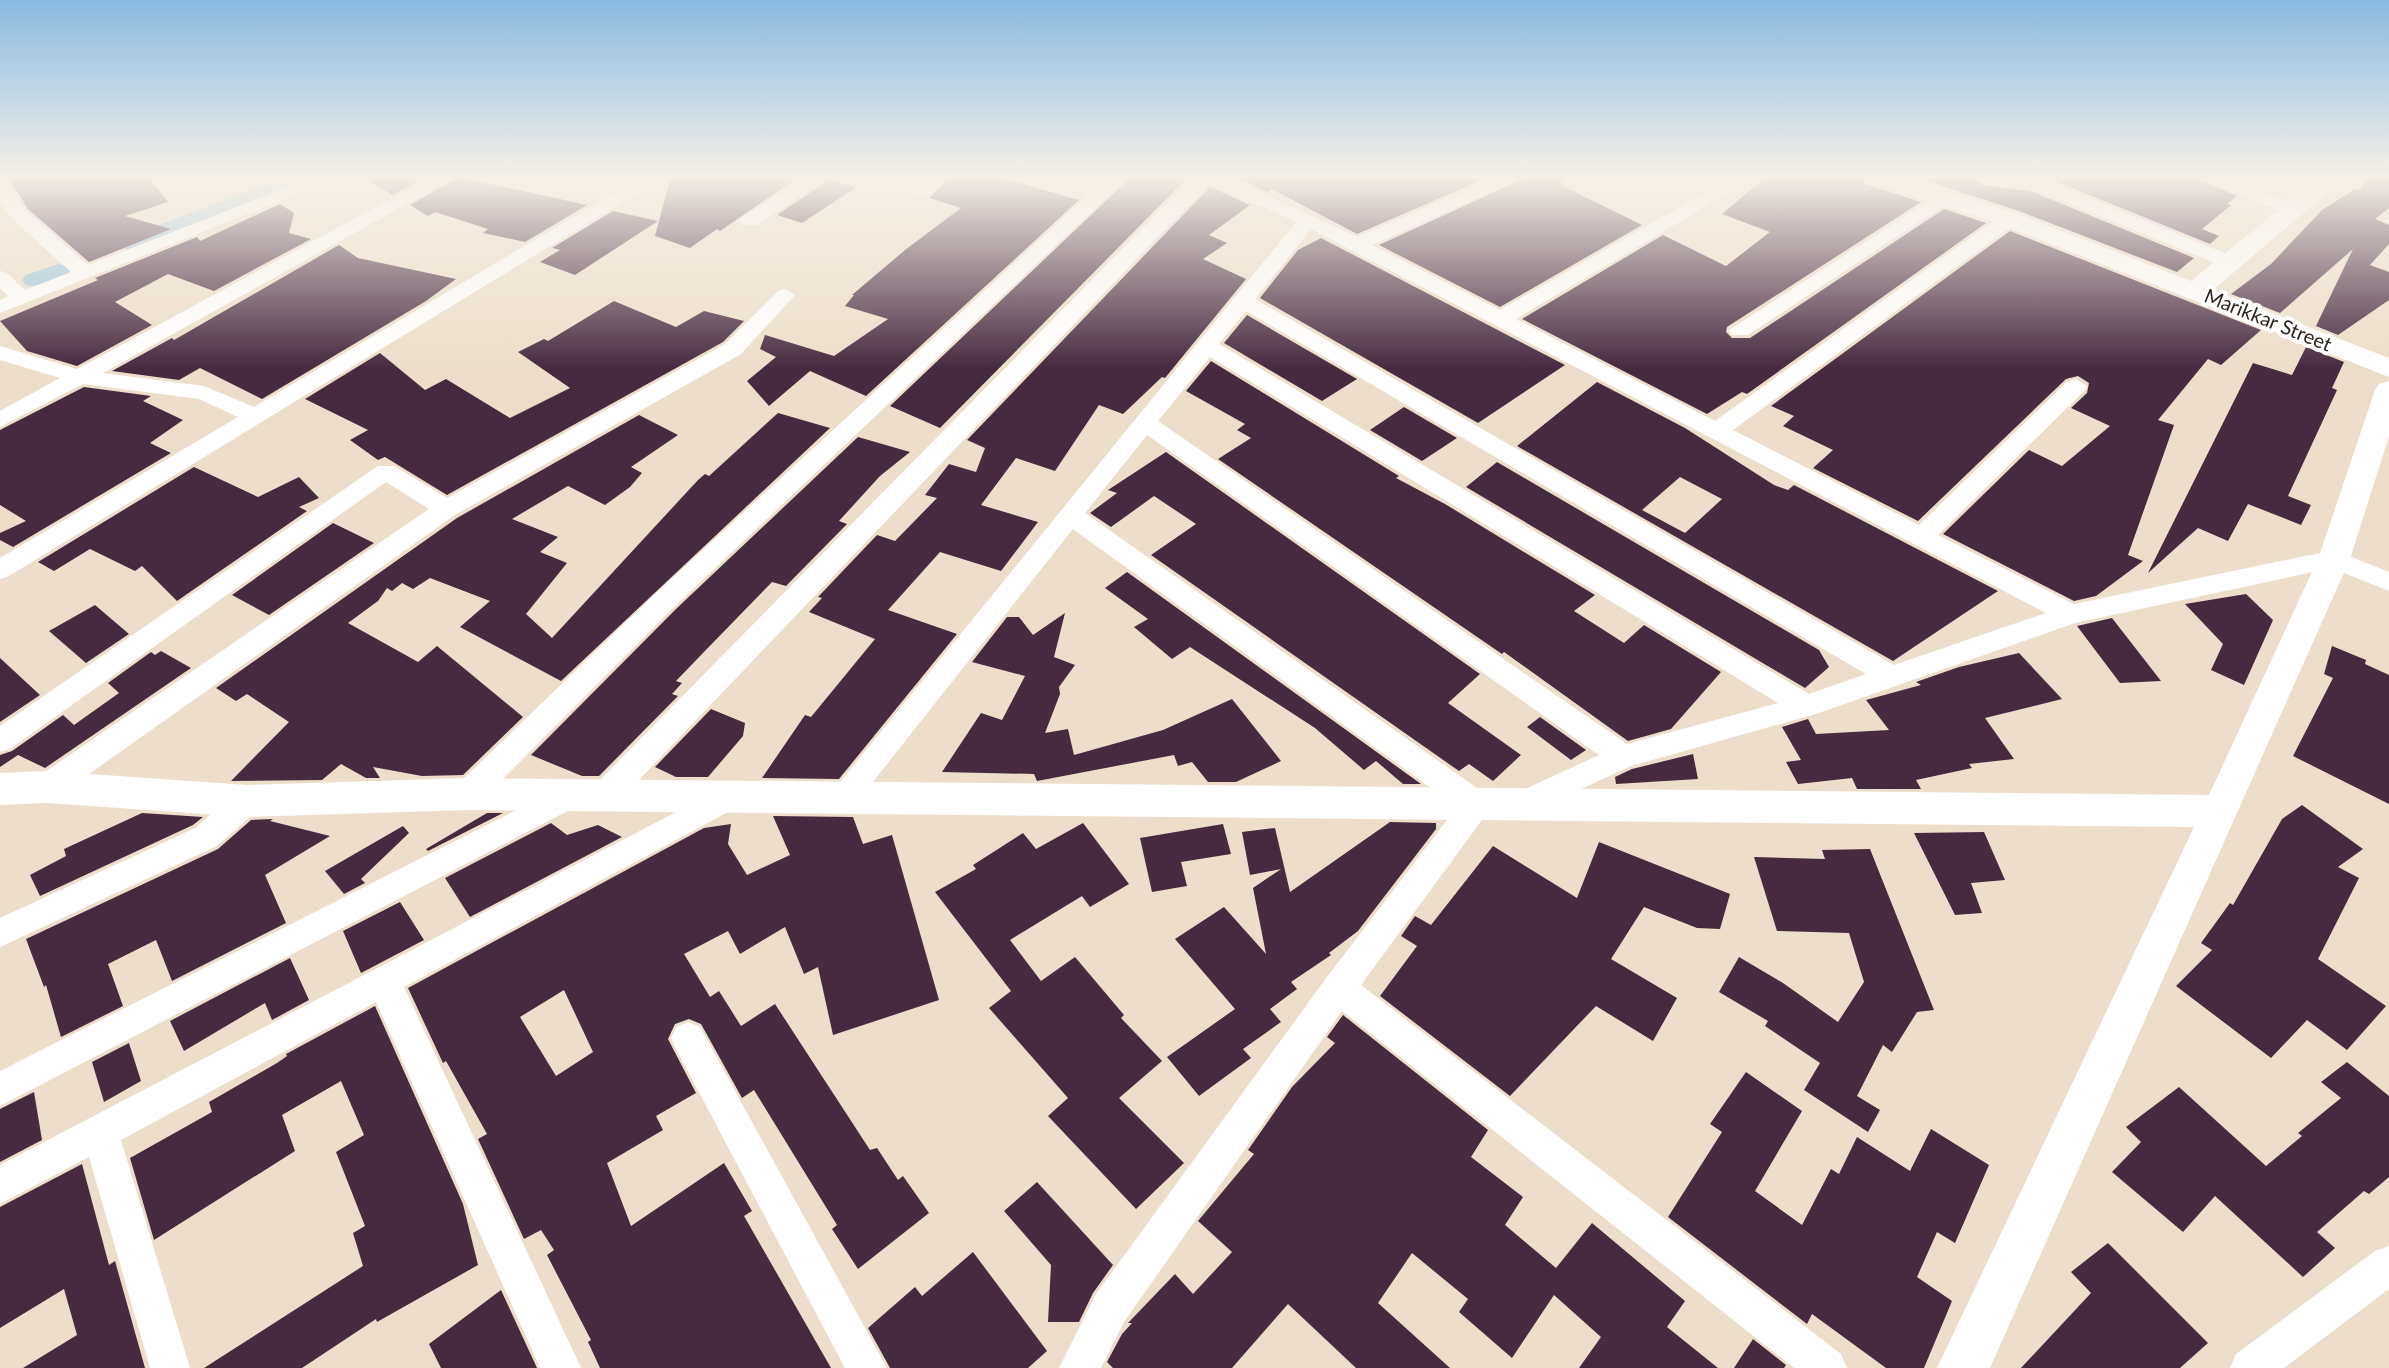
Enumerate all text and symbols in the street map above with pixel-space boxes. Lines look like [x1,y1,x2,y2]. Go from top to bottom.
street label: Marikkar Street [2201,283,2336,356]

